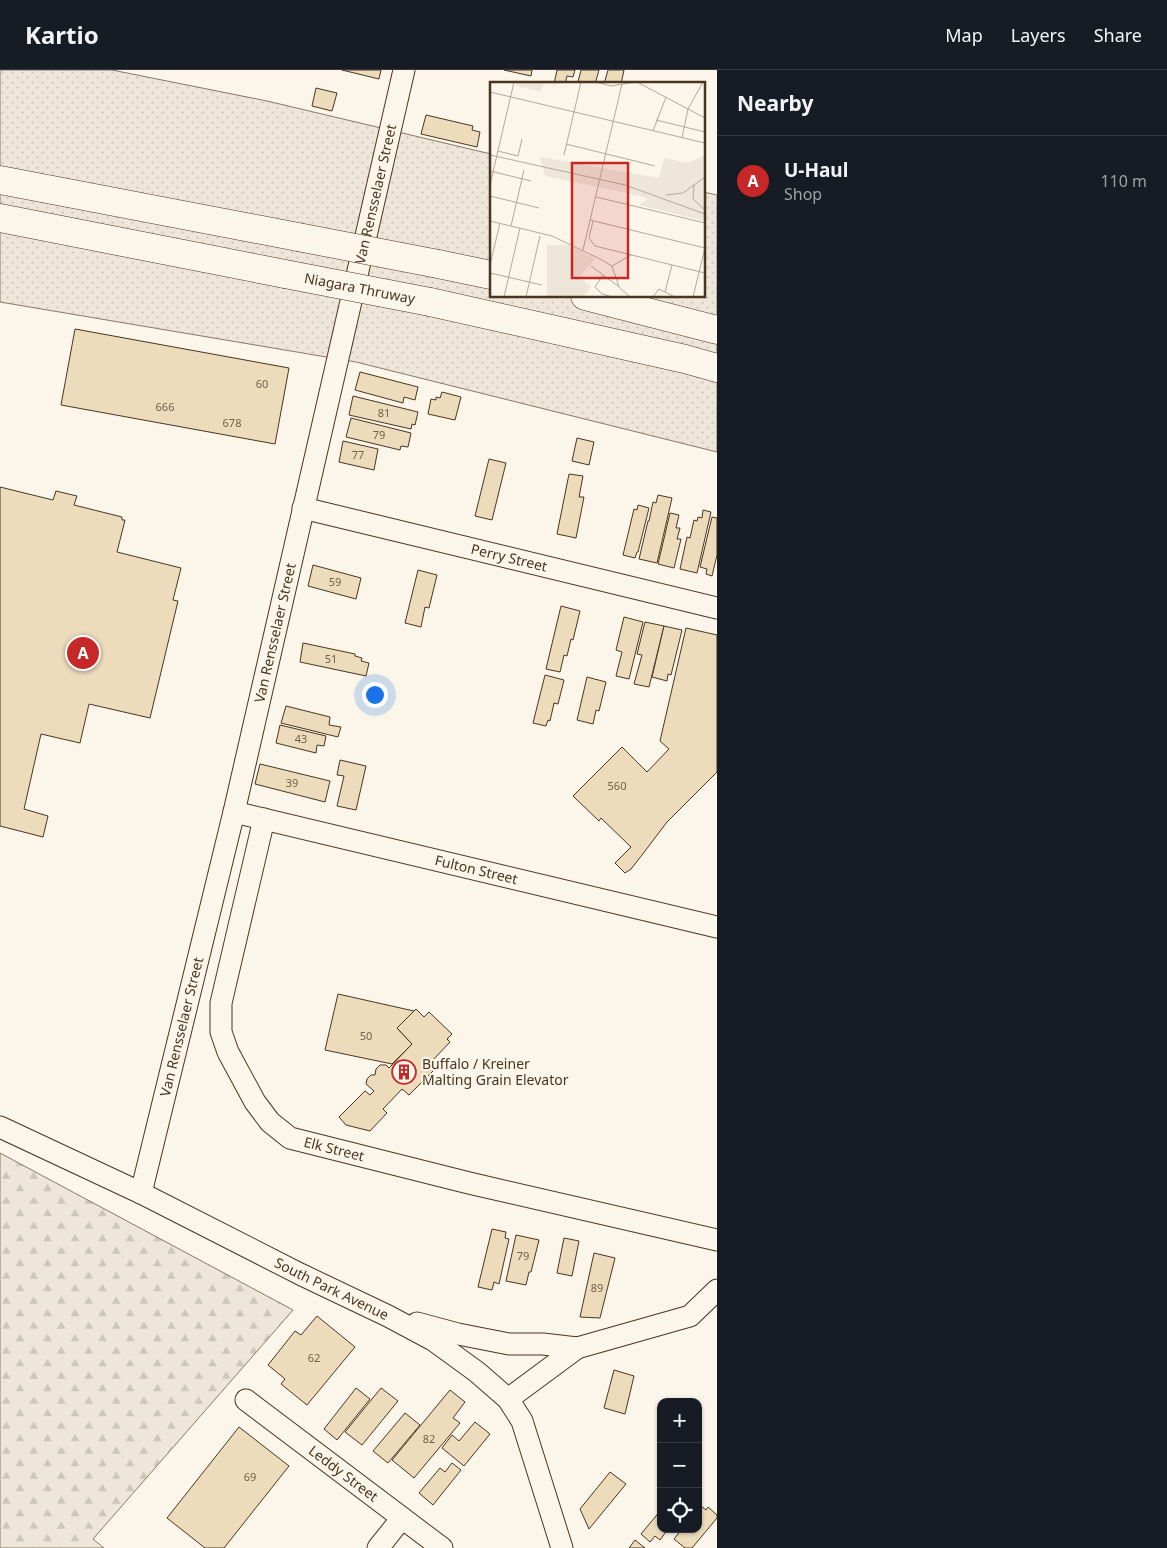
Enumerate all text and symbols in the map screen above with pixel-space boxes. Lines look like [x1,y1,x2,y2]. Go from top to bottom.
text: Kartio [25,18,99,51]
text: Map [945,23,983,47]
text: Layers [1011,23,1066,47]
text: Share [1094,23,1142,47]
inset map [490,82,704,298]
text: Nearby [737,89,813,117]
street label: Van Rensselaer Street [350,122,400,266]
text: U-Haul [784,157,848,183]
text: A [747,170,759,192]
text: 110 m [1100,170,1147,192]
text: Shop [784,183,822,205]
street label: Niagara Thruway [303,268,418,308]
house number: 60 [256,376,268,391]
house number: 666 [156,399,174,414]
house number: 81 [378,405,390,420]
house number: 678 [223,415,241,430]
house number: 79 [373,427,385,442]
house number: 77 [352,447,364,462]
street label: Perry Street [469,539,549,576]
street label: Van Rensselaer Street [249,561,300,704]
house number: 59 [329,574,341,589]
pin: A [67,634,99,672]
house number: 51 [325,651,337,666]
your location [362,682,388,708]
house number: 43 [295,731,307,746]
house number: 39 [286,775,298,790]
house number: 560 [608,778,626,793]
street label: Fulton Street [433,850,520,888]
street label: Van Rensselaer Street [155,955,207,1098]
house number: 50 [360,1028,372,1043]
place label: Buffalo / Kreiner Malting Grain Elevator [422,1054,569,1089]
building icon: Buffalo / Kreiner Malting Grain Elevator [391,1059,417,1085]
street label: Elk Street [302,1132,366,1165]
house number: 79 [517,1248,529,1263]
street label: South Park Avenue [271,1253,392,1324]
house number: 89 [591,1280,603,1295]
house number: 62 [308,1350,320,1365]
map controls [657,1398,702,1533]
button: + [657,1398,702,1443]
house number: 82 [423,1431,435,1446]
street label: Leddy Street [305,1441,382,1506]
button: − [657,1443,702,1488]
house number: 69 [244,1469,256,1484]
button: locate [657,1488,702,1533]

